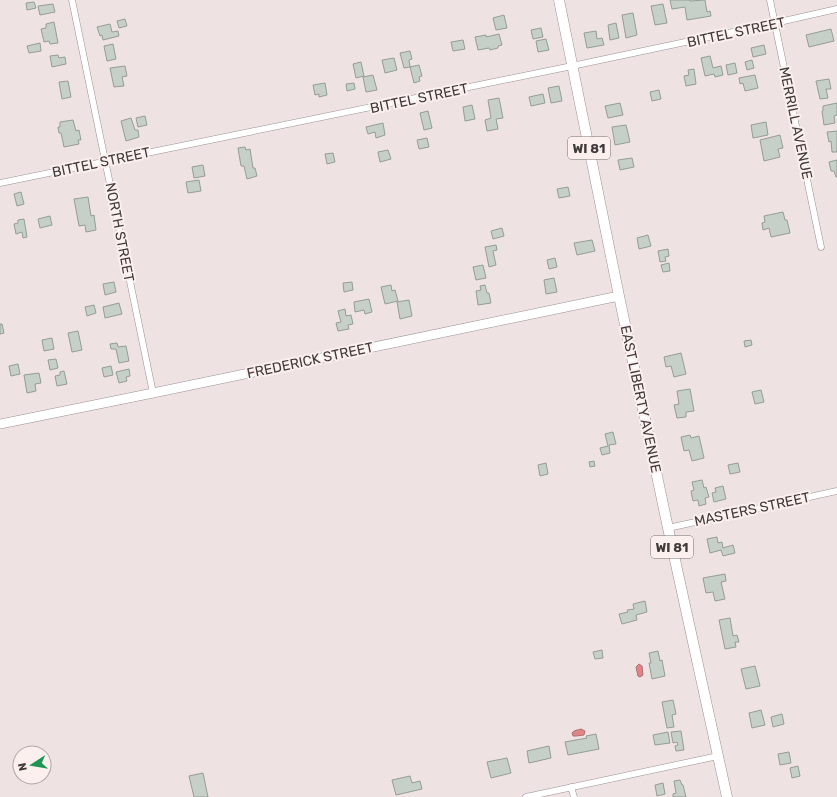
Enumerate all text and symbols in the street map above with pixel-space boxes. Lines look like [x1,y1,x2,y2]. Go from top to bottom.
street label: BITTEL STREET [686,14,787,51]
street label: MERRILL AVENUE [775,65,816,181]
street label: BITTEL STREET [369,80,470,117]
road number: WI 81 [568,137,610,159]
street label: BITTEL STREET [51,144,152,181]
street label: NORTH STREET [102,181,137,283]
street label: EAST LIBERTY AVENUE [617,324,664,474]
street label: FREDERICK STREET [245,339,375,382]
street label: MASTERS STREET [693,489,811,530]
road number: WI 81 [651,536,693,558]
north arrow [12,745,52,785]
text: N [16,762,30,772]

